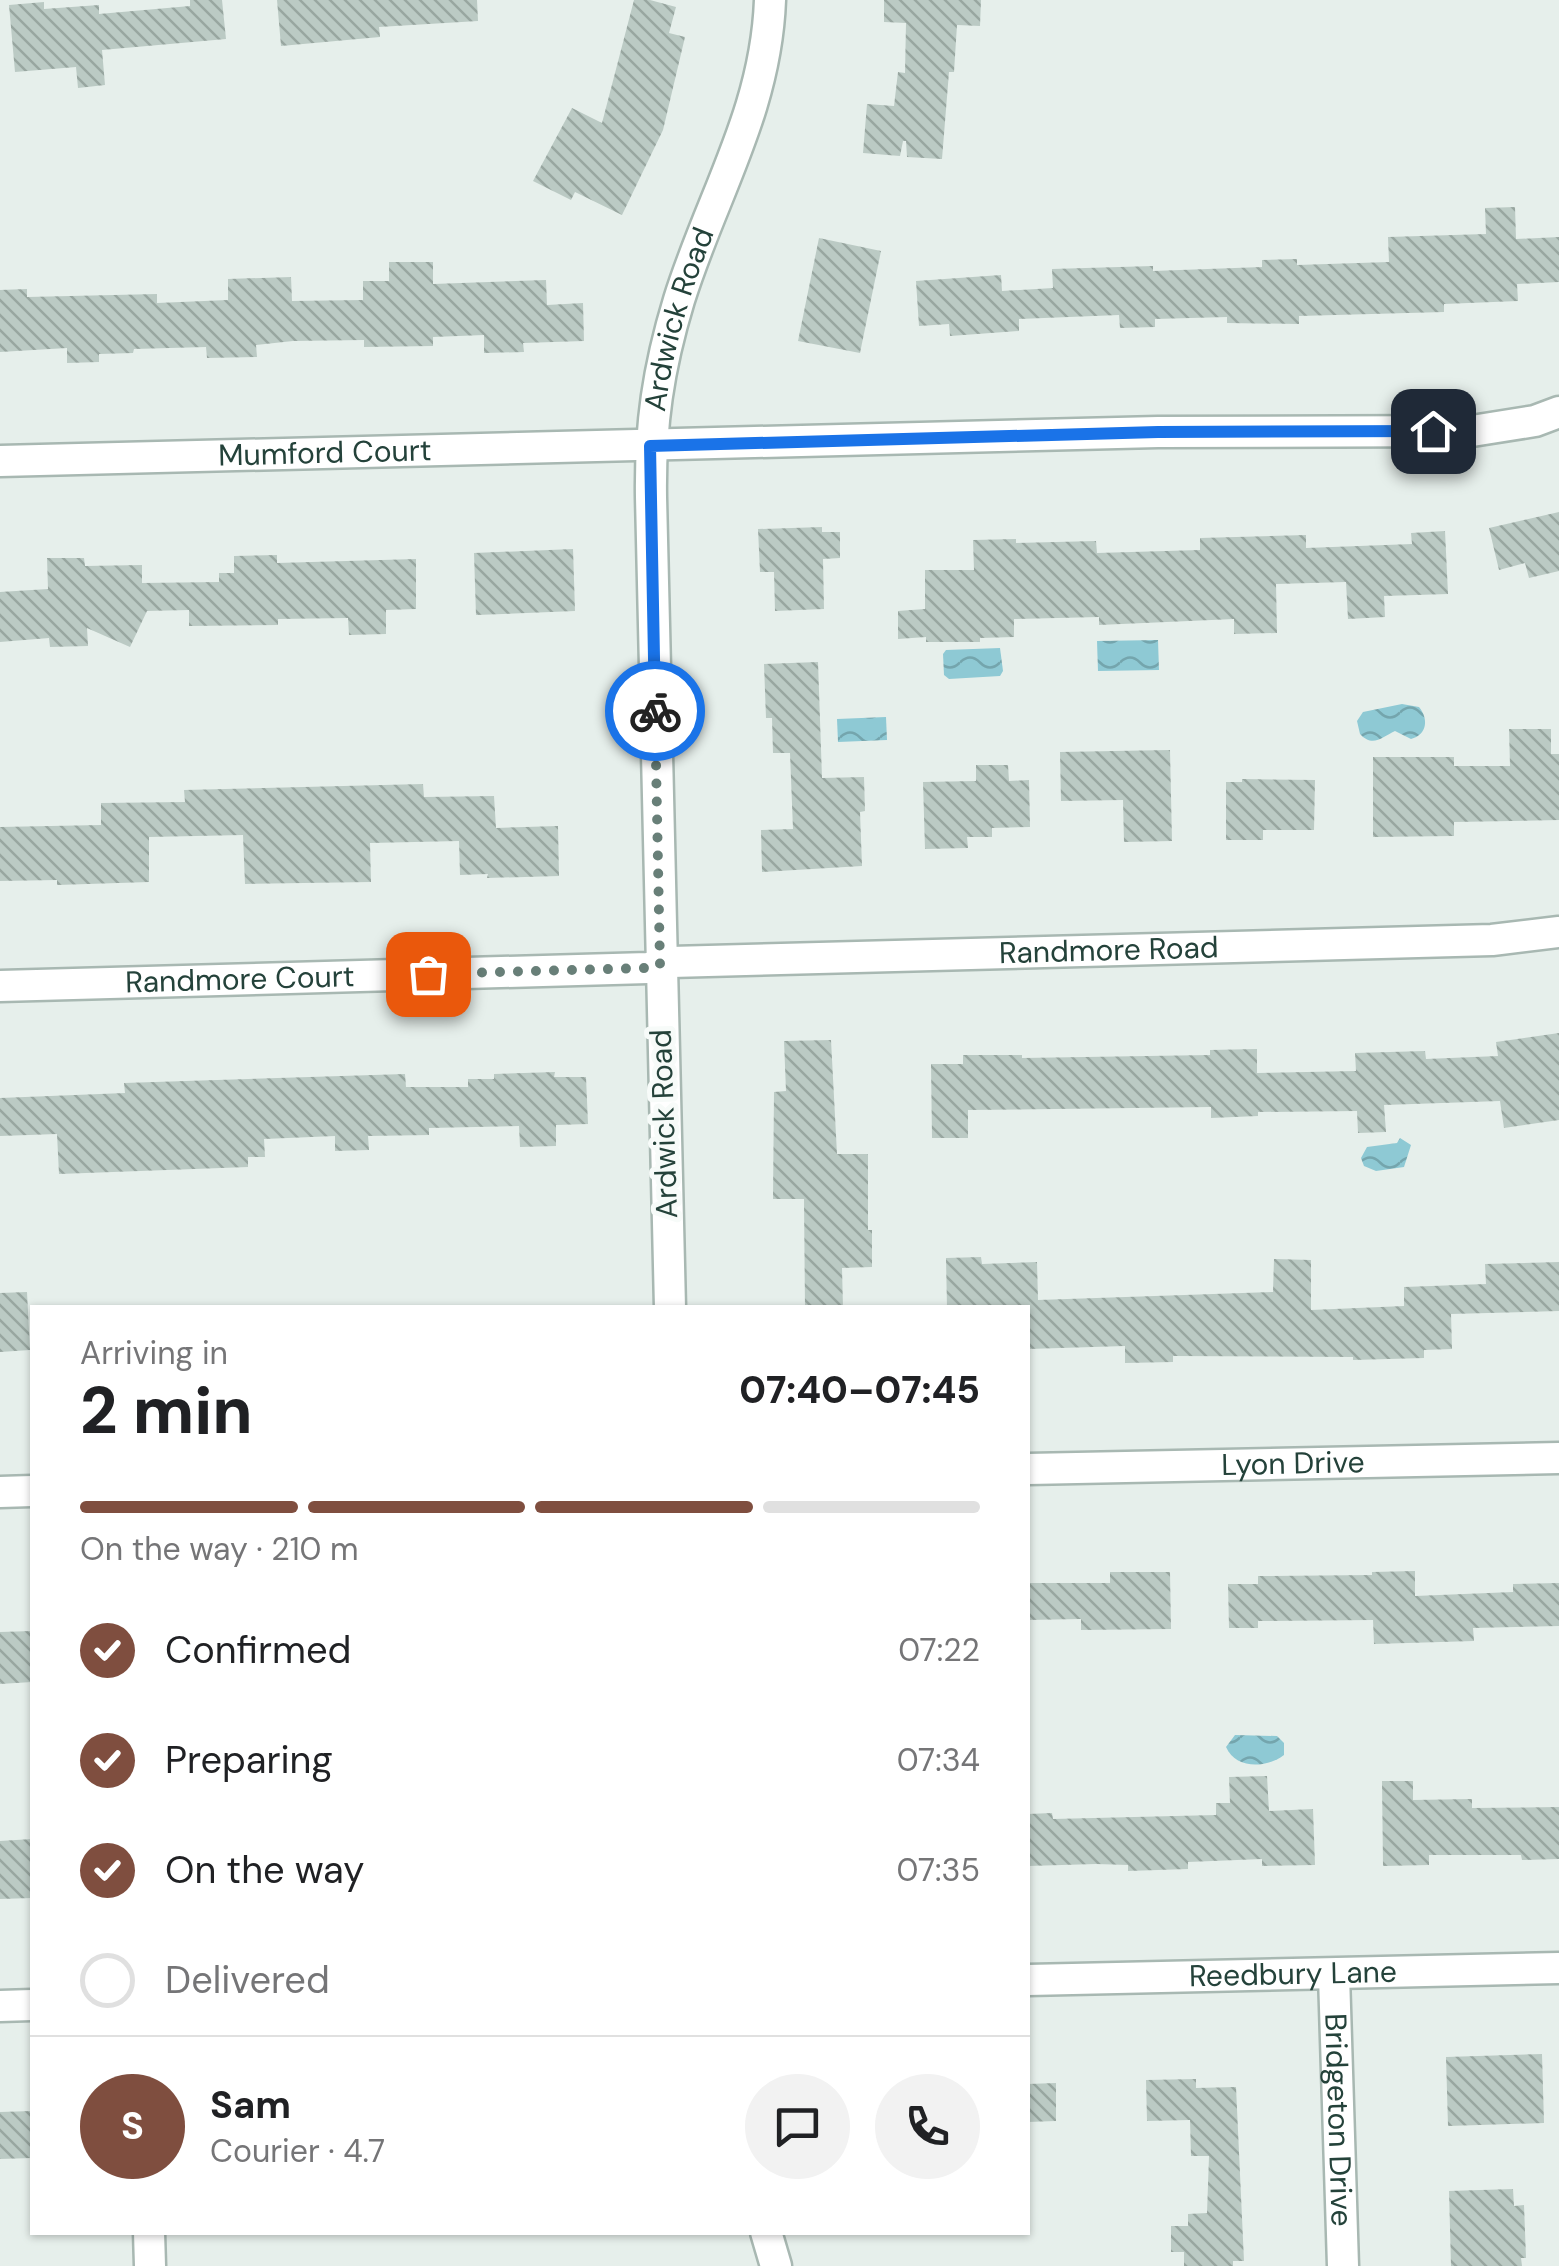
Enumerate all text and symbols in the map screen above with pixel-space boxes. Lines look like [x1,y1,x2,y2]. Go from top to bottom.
street label: Ardwick Road [635,221,722,414]
pin [1391,389,1476,474]
icon: home [1406,404,1461,459]
street label: Mumford Court [218,430,432,475]
courier [605,661,705,761]
icon: bike [628,684,683,739]
street label: Randmore Road [998,927,1219,972]
pin [386,932,471,1017]
icon: bag [401,947,456,1002]
street label: Randmore Court [125,956,355,1002]
street label: Ardwick Road [641,1029,686,1219]
text: Arriving in [80,1332,228,1374]
text: 07:40–07:45 [739,1365,980,1415]
text: 2 min [80,1369,253,1453]
street label: Lyon Drive [1221,1442,1365,1484]
text: On the way · 210 m [80,1528,359,1570]
icon: check [80,1623,135,1678]
text: Confirmed [165,1625,351,1675]
text: 07:22 [898,1629,980,1671]
icon: check [80,1733,135,1788]
text: Preparing [165,1735,333,1785]
text: 07:34 [897,1739,980,1781]
icon: check [80,1843,135,1898]
text: On the way [165,1845,364,1895]
text: 07:35 [897,1849,980,1891]
street label: Reedbury Lane [1188,1952,1397,1995]
text: Delivered [165,1955,330,2005]
street label: Bridgeton Drive [1316,2013,1362,2227]
button: chat [745,2074,850,2179]
button: phone [875,2074,980,2179]
text: Sam [210,2080,291,2130]
text: S [121,2101,144,2151]
text: Courier · 4.7 [210,2130,385,2172]

